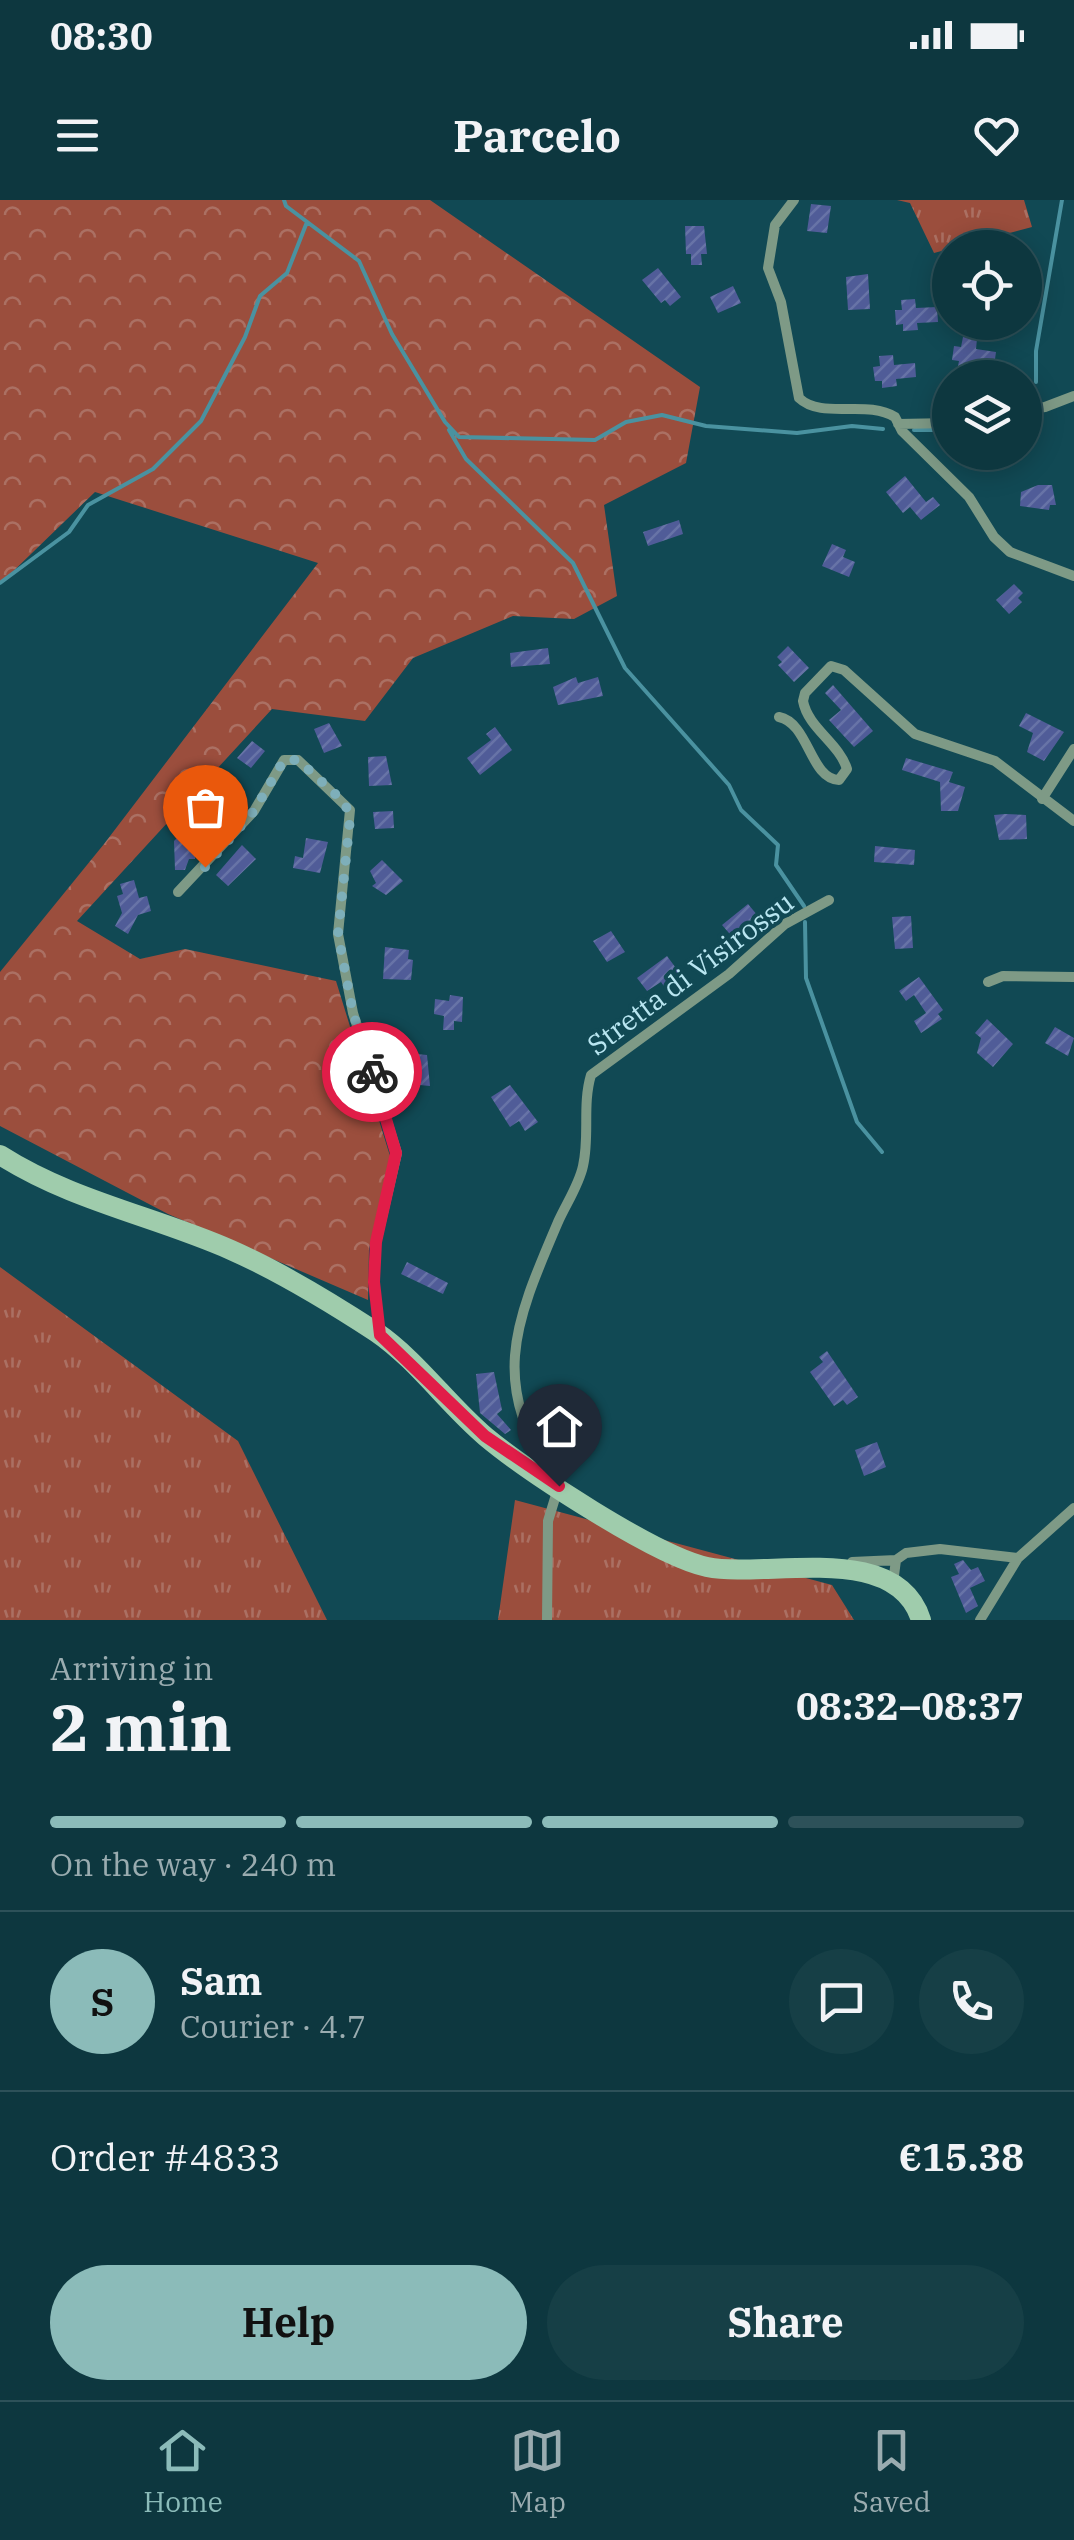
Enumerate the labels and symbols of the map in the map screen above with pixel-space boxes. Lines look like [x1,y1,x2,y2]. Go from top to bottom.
pin [163,765,248,868]
street label: Stretta di Visirossu [579,883,801,1063]
courier [322,1022,422,1122]
pin [517,1384,602,1487]

